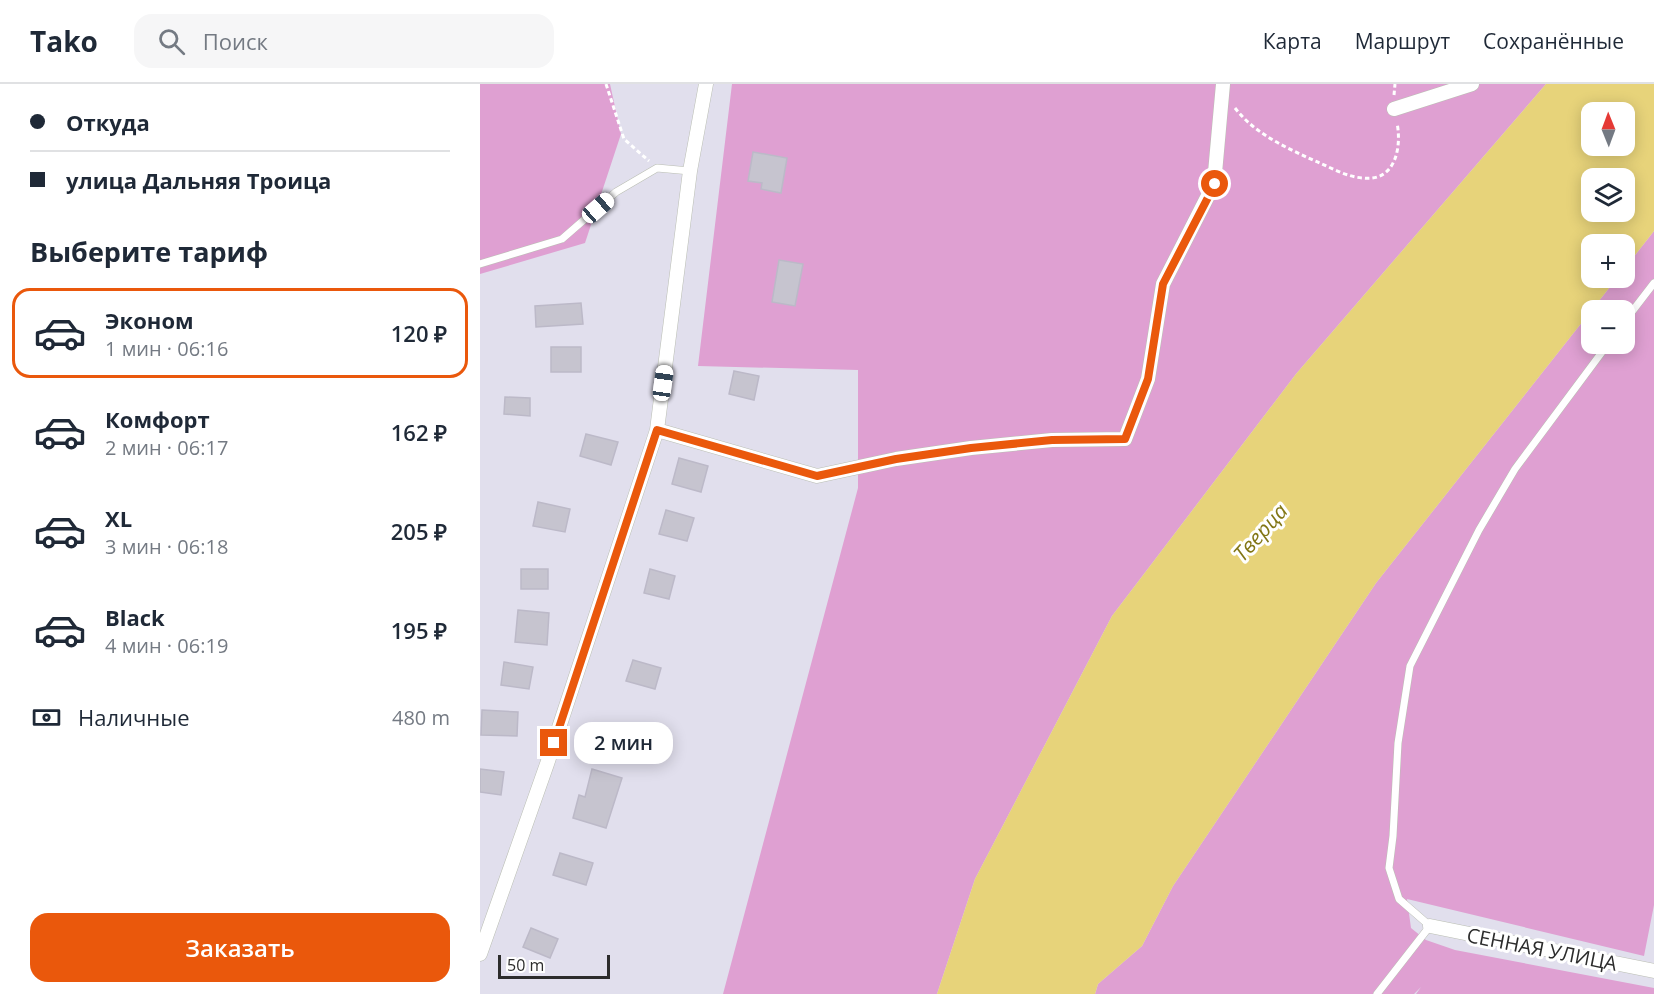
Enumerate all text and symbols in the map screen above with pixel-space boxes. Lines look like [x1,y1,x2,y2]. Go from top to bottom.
search box [134,14,554,68]
text: Tako [30,22,98,60]
icon: search [155,25,188,58]
text: Поиск [203,26,268,56]
text: Карта [1263,27,1322,55]
text: Маршрут [1355,27,1450,55]
text: Сохранённые [1483,27,1624,55]
north arrow [1581,102,1635,156]
map controls [1581,102,1635,354]
text: Откуда [66,107,150,137]
text: улица Дальняя Троица [66,165,331,195]
button: layers [1581,168,1635,222]
route start [1201,170,1228,197]
car [579,189,617,227]
text: Выберите тариф [30,233,268,270]
button: + [1581,234,1635,288]
button: − [1581,300,1635,354]
text: Эконом [105,305,194,335]
icon: car [33,306,87,360]
text: 120 ₽ [391,318,447,348]
text: 1 мин · 06:16 [105,335,228,362]
car [652,364,674,402]
text: Комфорт [105,404,210,434]
icon: car [33,405,87,459]
text: 162 ₽ [391,417,447,447]
text: 2 мин · 06:17 [105,434,228,461]
water label: Тверца [1227,497,1293,567]
text: XL [105,503,132,533]
icon: car [33,504,87,558]
text: 205 ₽ [391,516,447,546]
text: 3 мин · 06:18 [105,533,228,560]
text: Black [105,602,165,632]
icon: car [33,603,87,657]
text: 195 ₽ [391,615,447,645]
text: 4 мин · 06:19 [105,632,228,659]
icon: cash [30,701,63,734]
text: Наличные [78,702,190,732]
text: 480 m [392,704,450,731]
callout: 2 мин [575,722,674,764]
route end [540,729,567,756]
text: 2 мин [594,729,653,756]
button: Заказать [30,913,450,982]
street label: СЕННАЯ УЛИЦА [1464,921,1620,977]
scale bar [498,952,610,980]
text: 50 m [507,954,544,976]

